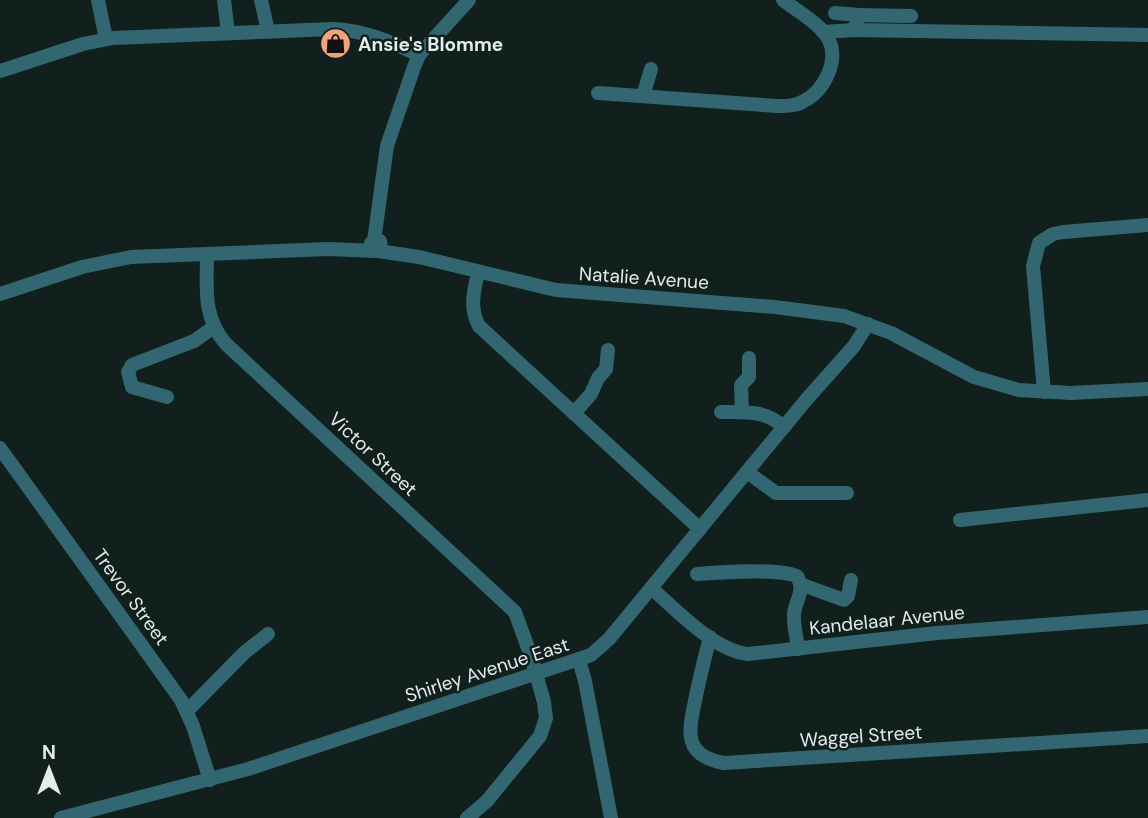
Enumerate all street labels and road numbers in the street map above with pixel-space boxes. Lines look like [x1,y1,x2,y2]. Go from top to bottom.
street label: Natalie Avenue [578,261,710,295]
street label: Victor Street [323,407,423,501]
street label: Trevor Street [88,544,174,650]
street label: Kandelaar Avenue [808,599,966,641]
street label: Shirley Avenue East [402,632,572,708]
street label: Waggel Street [799,719,923,753]

